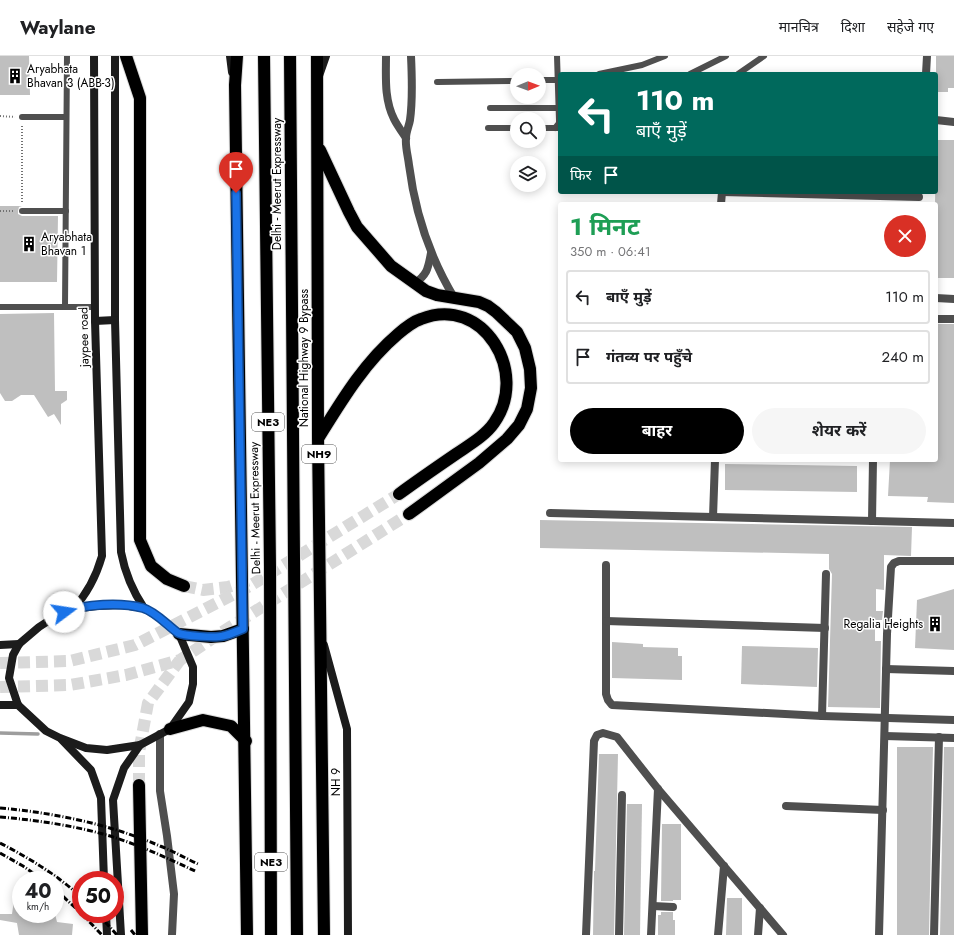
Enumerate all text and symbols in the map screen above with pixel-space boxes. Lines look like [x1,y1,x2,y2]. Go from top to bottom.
text: Waylane [20,14,96,41]
text: मानचित्र [779,17,819,37]
text: दिशा [841,17,865,37]
text: सहेजे गए [887,17,934,37]
place label: Aryabhata Bhavan 3 (ABB-3) [27,60,115,92]
building icon: Aryabhata Bhavan 3 (ABB-3) [6,67,24,85]
north arrow [510,68,546,104]
map controls [510,68,546,192]
text: 110 m [636,80,714,121]
icon: left [570,88,622,140]
button: search [510,112,546,148]
street label: Delhi - Meerut Expressway [268,117,286,250]
text: बाएँ मुड़ें [636,118,687,144]
pin [219,152,253,193]
button: layers [510,156,546,192]
icon: arrive [225,158,247,180]
text: फिर [570,164,592,186]
icon: arrive [600,164,622,186]
text: 1 मिनट [570,209,640,244]
button: close [884,215,926,257]
place label: Aryabhata Bhavan 1 [41,228,92,260]
building icon: Aryabhata Bhavan 1 [20,235,38,253]
text: 350 m · 06:41 [570,242,651,261]
icon: left [572,286,594,308]
text: बाएँ मुड़ें [606,286,652,308]
text: 110 m [885,286,924,308]
street label: National Highway 9 Bypass [295,289,313,427]
street label: jaypee road [74,307,94,368]
icon: arrive [572,346,594,368]
text: गंतव्य पर पहुँचे [606,346,692,368]
text: 240 m [882,346,924,368]
button: बाहर [570,408,744,454]
button: शेयर करें [752,408,926,454]
road number: NE3 [252,413,284,431]
street label: Delhi - Meerut Expressway [245,441,265,574]
road number: NH9 [302,445,336,463]
position arrow [43,591,85,633]
place label: Regalia Heights [843,615,923,633]
building icon: Regalia Heights [926,615,944,633]
street label: NH 9 [327,768,345,796]
road number: NE3 [255,853,287,871]
speed limit sign: 50 [72,871,124,923]
text: 40 [24,877,52,906]
text: km/h [27,899,49,914]

